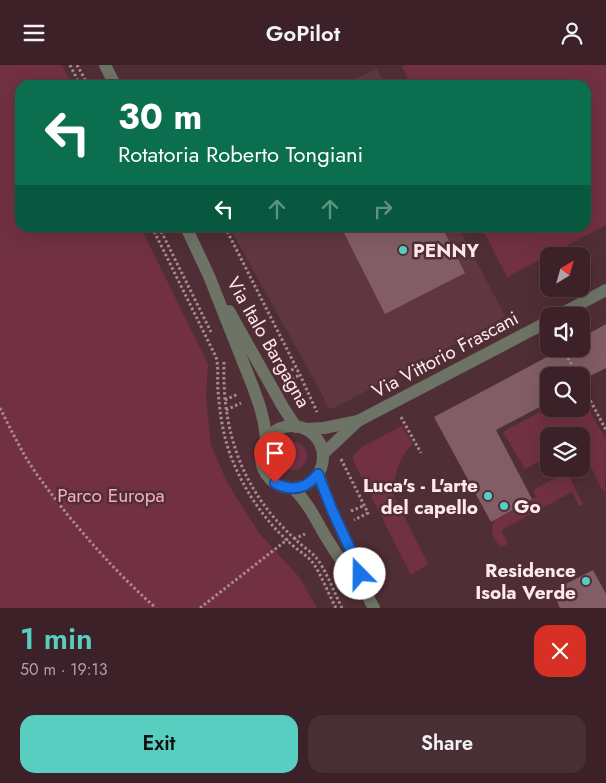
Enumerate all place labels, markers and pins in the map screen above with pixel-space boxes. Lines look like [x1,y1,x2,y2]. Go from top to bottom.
place label: PENNY [413,237,479,264]
marker: PENNY [397,244,409,256]
pin [254,432,296,483]
place label: Luca's - L'arte del capello [363,472,478,521]
marker: Luca's - L'arte del capello [482,490,494,502]
place label: Go [514,493,541,520]
marker: Go [498,500,510,512]
place label: Residence Isola Verde [475,557,576,606]
marker: Residence Isola Verde [580,575,592,587]

